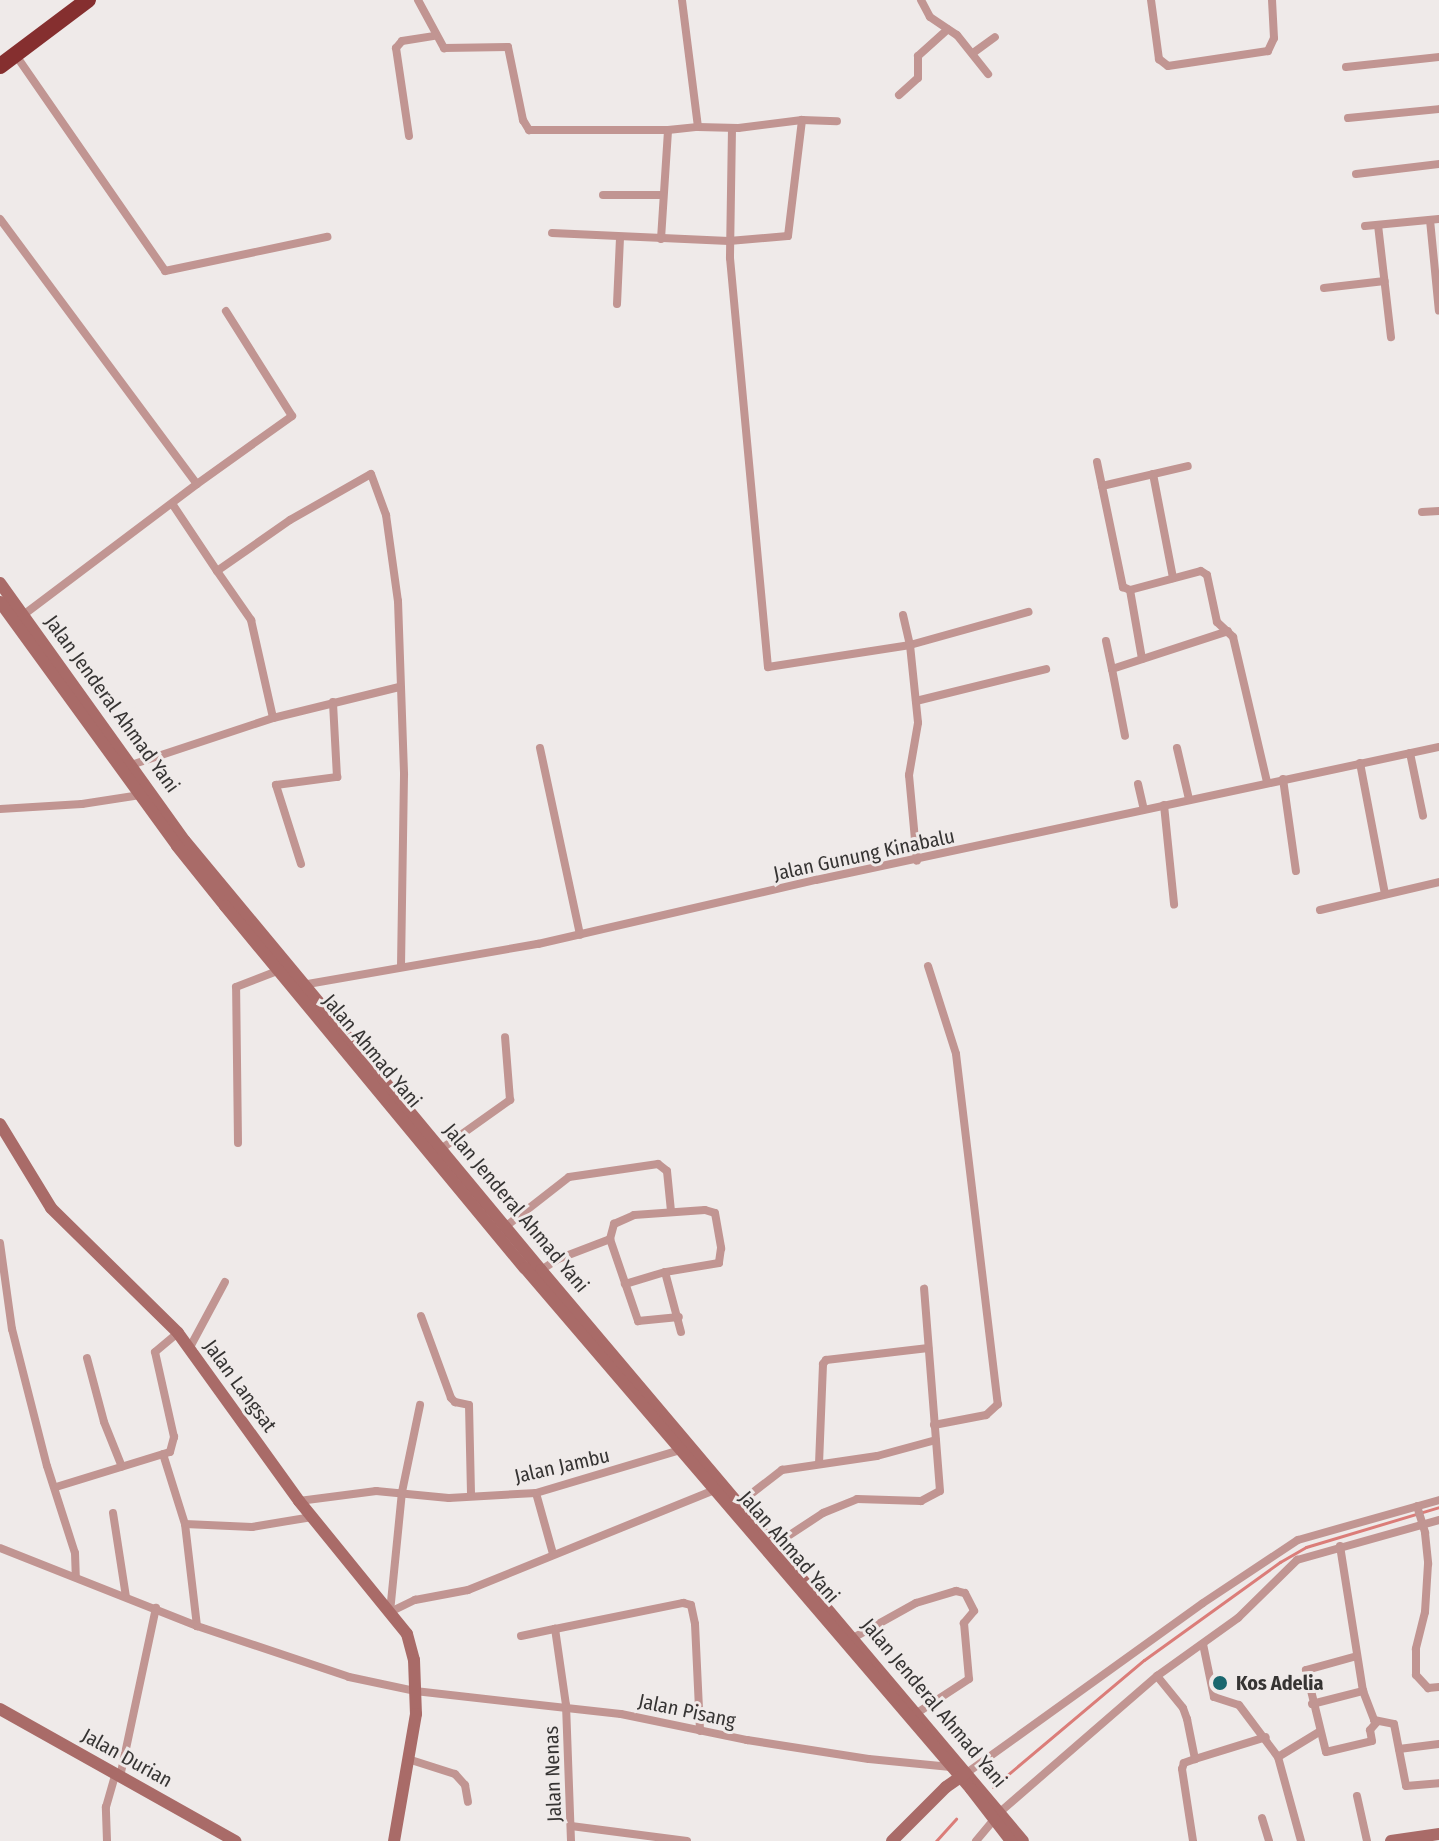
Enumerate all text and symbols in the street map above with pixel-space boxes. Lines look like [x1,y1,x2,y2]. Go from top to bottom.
street label: Jalan Jenderal Ahmad Yani [40,611,184,797]
street label: Jalan Gunung Kinabalu [771,824,957,886]
street label: Jalan Ahmad Yani [318,989,426,1113]
street label: Jalan Jenderal Ahmad Yani [438,1119,594,1297]
street label: Jalan Langsat [198,1335,282,1437]
street label: Jalan Jambu [512,1443,612,1489]
street label: Jalan Ahmad Yani [734,1486,844,1608]
street label: Jalan Jenderal Ahmad Yani [856,1614,1012,1792]
place label: Kos Adelia [1236,1671,1323,1695]
marker: Kos Adelia [1211,1674,1229,1692]
street label: Jalan Pisang [636,1689,738,1733]
street label: Jalan Durian [78,1723,176,1793]
street label: Jalan Nenas [539,1726,567,1822]

